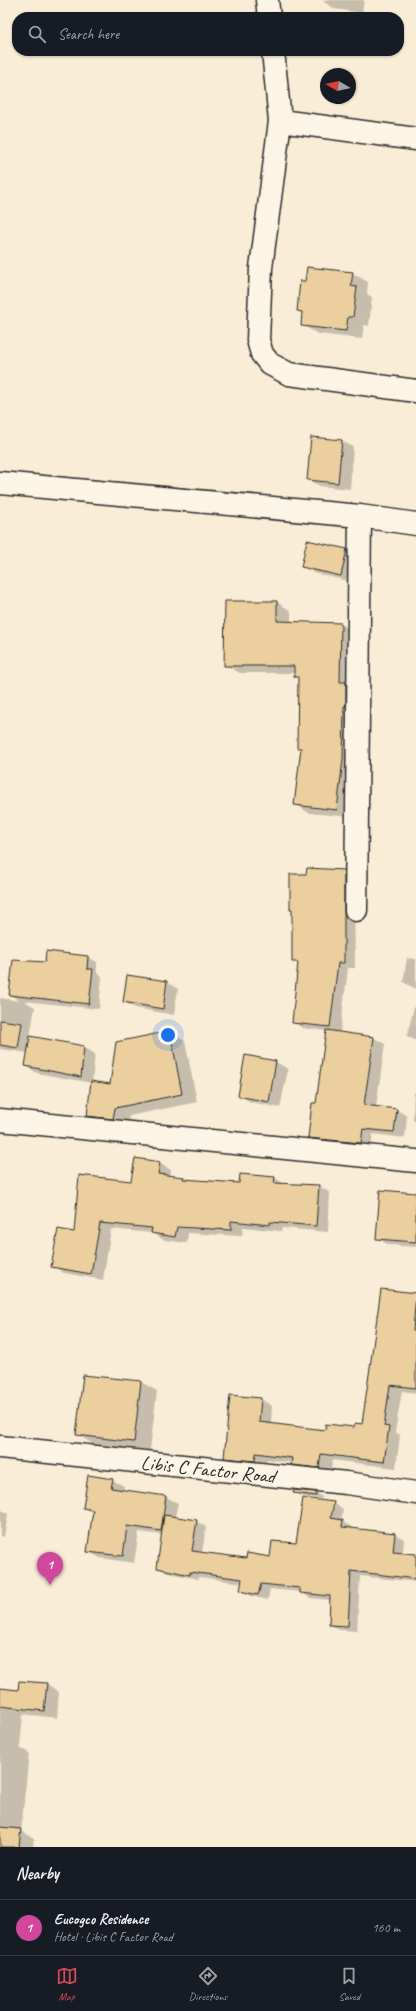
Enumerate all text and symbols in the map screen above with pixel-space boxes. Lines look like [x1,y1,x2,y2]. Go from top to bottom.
search box [12,12,404,56]
icon: search [26,23,48,45]
text: Search here [58,25,119,44]
north arrow [320,68,356,104]
your location [158,1025,178,1045]
street label: Libis C Factor Road [140,1450,279,1489]
pin: 1 [37,1552,63,1585]
text: Nearby [16,1863,59,1884]
text: Eucogco Residence [54,1910,148,1929]
text: 1 [26,1920,32,1936]
text: 160 m [372,1920,400,1936]
text: Hotel · Libis C Factor Road [54,1929,173,1945]
tab: Map [56,1965,78,2003]
tab: Directions [189,1965,227,2003]
tab: Saved [338,1965,360,2003]

